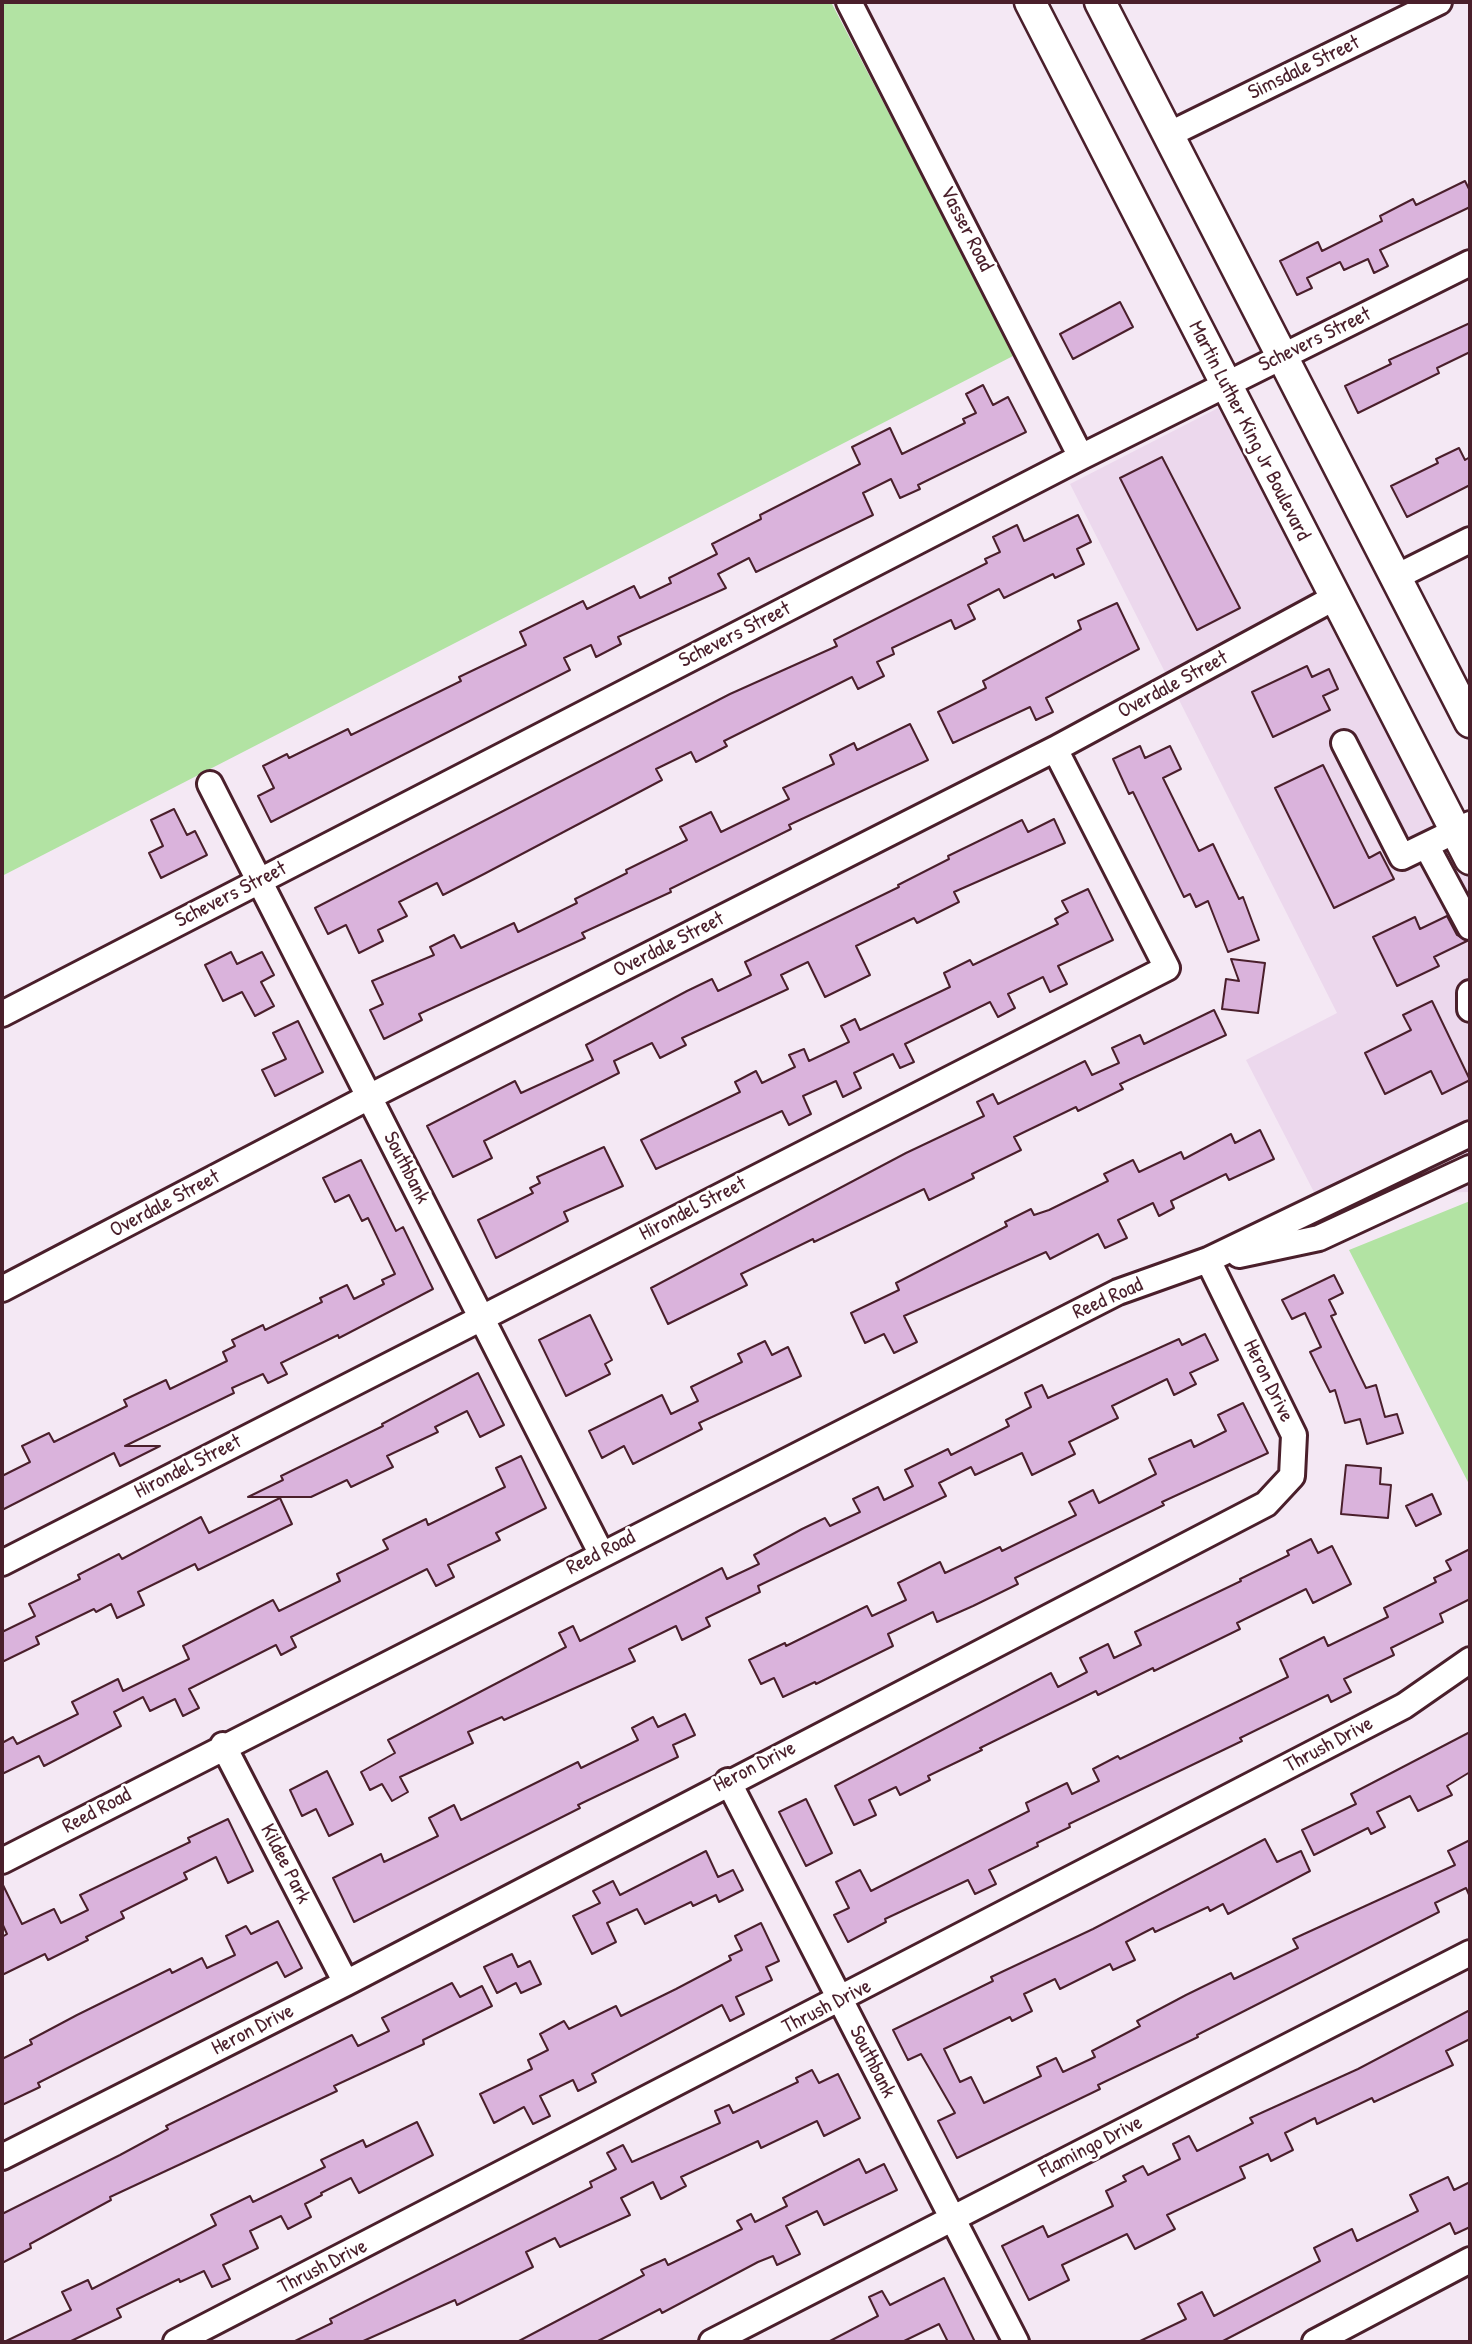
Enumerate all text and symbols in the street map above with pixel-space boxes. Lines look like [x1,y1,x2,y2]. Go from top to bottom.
street label: Simsdale Street [1244,30,1364,106]
street label: Vasser Road [934,182,998,276]
street label: Schevers Street [1255,302,1375,378]
street label: Martin Luther King Jr Boulevard [1183,317,1315,545]
street label: Schevers Street [675,596,795,674]
street label: Overdale Street [1114,646,1232,724]
street label: Schevers Street [171,856,291,934]
street label: Overdale Street [610,906,728,984]
street label: Southbank [377,1128,435,1208]
street label: Overdale Street [106,1165,224,1243]
street label: Hirondel Street [635,1171,751,1247]
street label: Reed Road [1069,1273,1147,1325]
street label: Heron Drive [1237,1336,1299,1426]
street label: Hirondel Street [130,1429,246,1505]
street label: Reed Road [562,1525,640,1581]
street label: Thrush Drive [1281,1711,1377,1779]
street label: Heron Drive [710,1736,800,1798]
street label: Reed Road [59,1783,135,1839]
street label: Kildee Park [254,1820,316,1908]
street label: Thrush Drive [778,1974,876,2040]
street label: Heron Drive [208,1999,298,2061]
street label: Southbank [843,2022,901,2102]
street label: Flamingo Drive [1035,2110,1147,2184]
street label: Thrush Drive [274,2234,372,2300]

